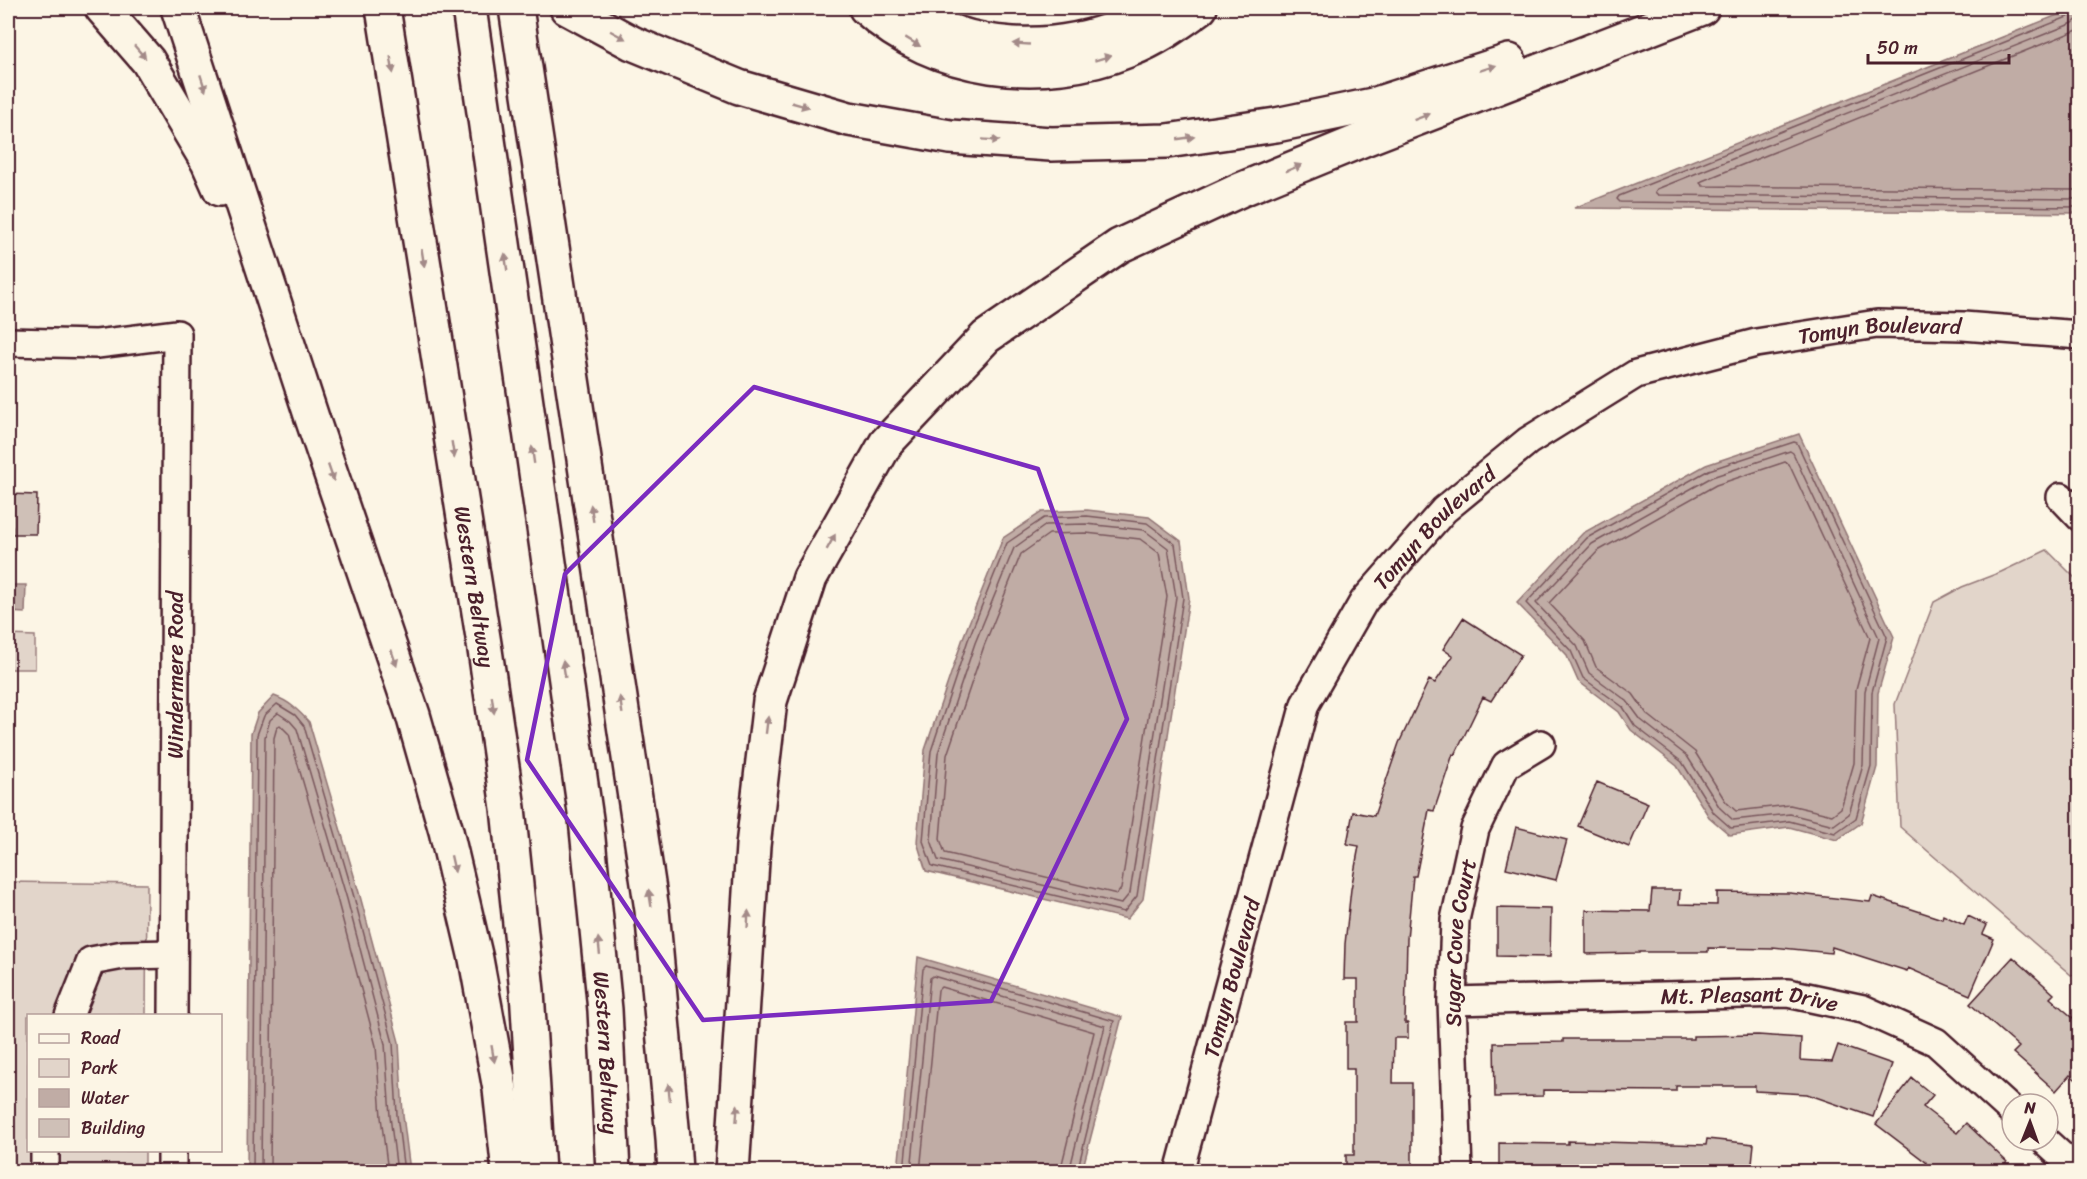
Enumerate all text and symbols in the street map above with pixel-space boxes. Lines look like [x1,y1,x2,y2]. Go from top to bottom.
scale bar [1868,27,2009,65]
one-way arrow [610,30,627,40]
text: 50 m [1877,32,1918,64]
one-way arrow [905,36,921,47]
one-way arrow [1011,39,1030,48]
one-way arrow [133,44,146,59]
one-way arrow [1094,53,1112,62]
one-way arrow [388,56,397,75]
one-way arrow [1479,63,1497,72]
one-way arrow [198,74,208,92]
one-way arrow [791,101,809,110]
one-way arrow [1413,111,1431,121]
one-way arrow [1176,134,1195,143]
one-way arrow [982,135,1001,145]
one-way arrow [1285,163,1303,172]
one-way arrow [418,249,427,268]
one-way arrow [501,252,510,271]
street label: Tomyn Boulevard [1795,304,1963,356]
one-way arrow [449,441,458,460]
one-way arrow [528,445,537,464]
street label: Tomyn Boulevard [1362,454,1506,599]
one-way arrow [326,464,336,482]
street label: Western Beltway [443,503,507,671]
one-way arrow [588,503,597,522]
one-way arrow [826,533,836,550]
street label: Windermere Road [156,590,195,759]
one-way arrow [389,649,399,667]
one-way arrow [559,659,568,678]
one-way arrow [488,696,497,715]
one-way arrow [617,696,626,715]
one-way arrow [762,715,772,734]
one-way arrow [449,854,459,873]
street label: Sugar Cove Court [1432,854,1488,1027]
one-way arrow [646,889,655,908]
street label: Tomyn Boulevard [1191,892,1272,1062]
one-way arrow [744,909,753,928]
one-way arrow [594,936,604,955]
street label: Western Beltway [582,969,631,1136]
street label: Mt. Pleasant Drive [1660,973,1842,1023]
legend [27,1014,222,1152]
text: Road [81,1022,121,1054]
one-way arrow [489,1045,498,1064]
text: Park [81,1052,118,1084]
text: Water [81,1082,130,1114]
one-way arrow [664,1083,674,1102]
north arrow [2000,1092,2060,1152]
text: N [2023,1093,2037,1122]
one-way arrow [732,1104,741,1123]
text: Building [81,1112,145,1144]

